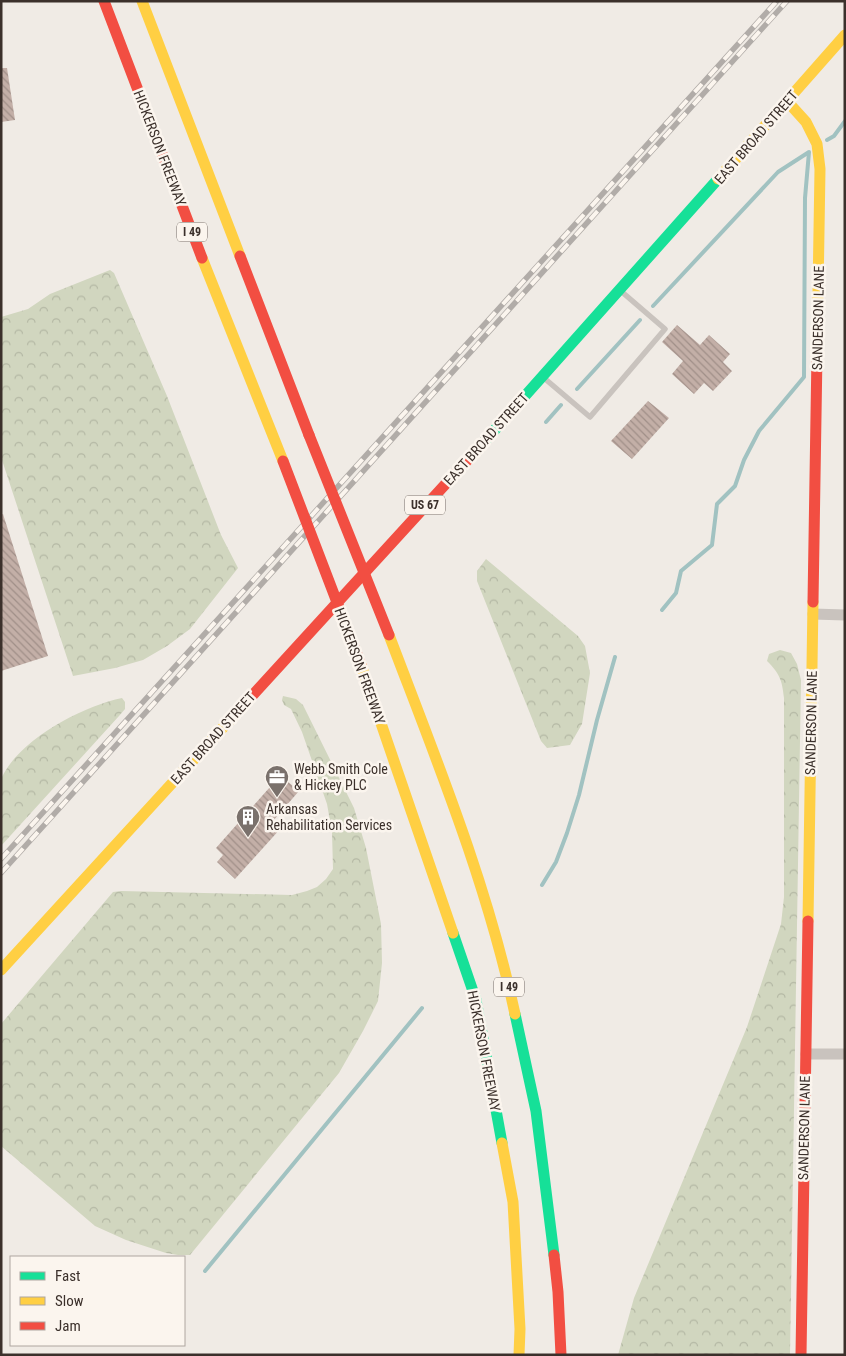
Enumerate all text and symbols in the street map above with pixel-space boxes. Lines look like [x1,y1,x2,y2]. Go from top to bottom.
street label: EAST BROAD STREET [711,87,801,187]
street label: HICKERSON FREEWAY [131,88,190,209]
road number: I 49 [177,222,207,242]
street label: SANDERSON LANE [809,266,827,370]
street label: EAST BROAD STREET [440,390,532,488]
road number: US 67 [405,496,445,514]
street label: HICKERSON FREEWAY [331,606,389,727]
street label: SANDERSON LANE [802,671,820,775]
street label: EAST BROAD STREET [167,689,259,787]
place label: Webb Smith Cole & Hickey PLC [294,761,388,793]
office icon: Webb Smith Cole & Hickey PLC [264,764,290,798]
place label: Arkansas Rehabilitation Services [266,801,392,833]
building icon: Arkansas Rehabilitation Services [235,804,261,838]
road number: I 49 [494,978,524,996]
street label: HICKERSON FREEWAY [464,989,504,1114]
street label: SANDERSON LANE [795,1076,813,1180]
legend [10,1256,185,1346]
text: Fast [55,1267,80,1285]
text: Slow [55,1292,84,1310]
text: Jam [55,1317,81,1335]

